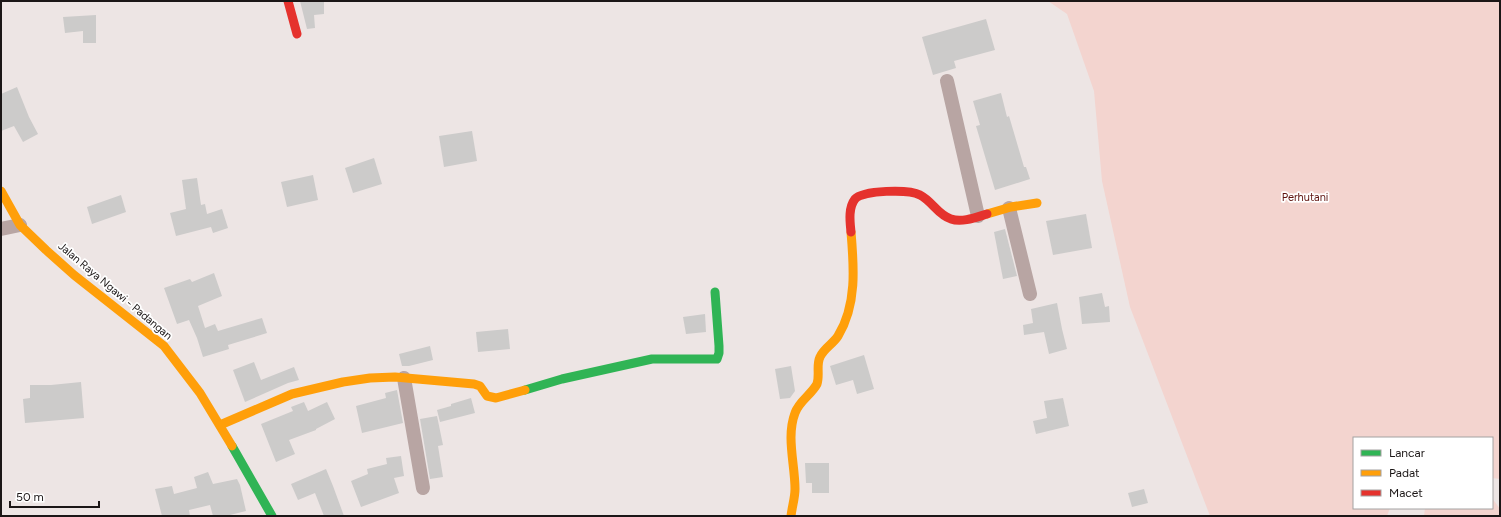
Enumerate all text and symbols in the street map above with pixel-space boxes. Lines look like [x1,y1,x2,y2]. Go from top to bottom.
park label: Perhutani [1282,191,1328,204]
street label: Jalan Raya Ngawi - Padangan [55,240,175,342]
legend [1353,437,1493,509]
text: Lancar [1389,446,1425,460]
text: Padat [1389,466,1420,480]
scale bar [10,483,99,509]
text: Macet [1389,486,1423,500]
text: 50 m [16,490,44,504]

